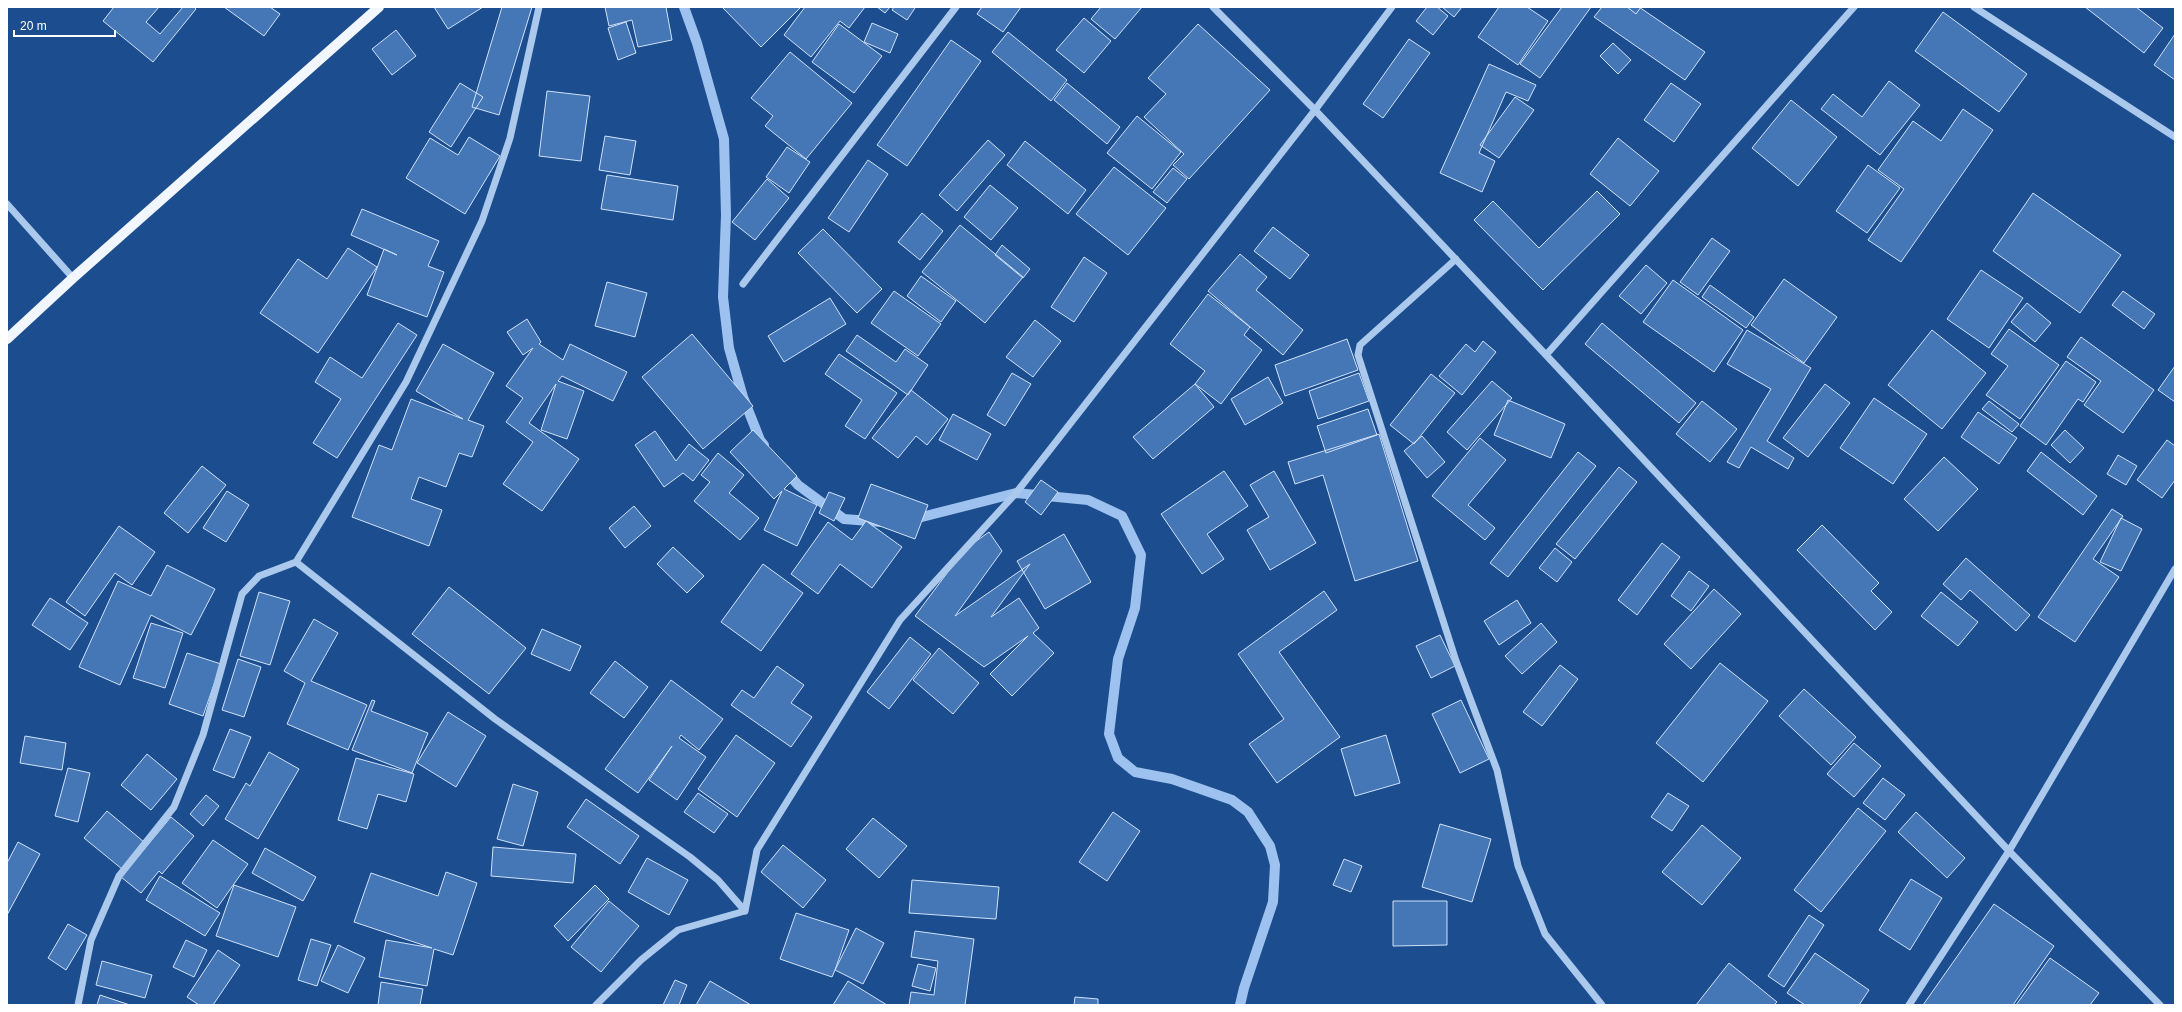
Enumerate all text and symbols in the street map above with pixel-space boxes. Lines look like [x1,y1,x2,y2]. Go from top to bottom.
scale bar [14,12,115,38]
text: 20 m [20,19,47,33]

